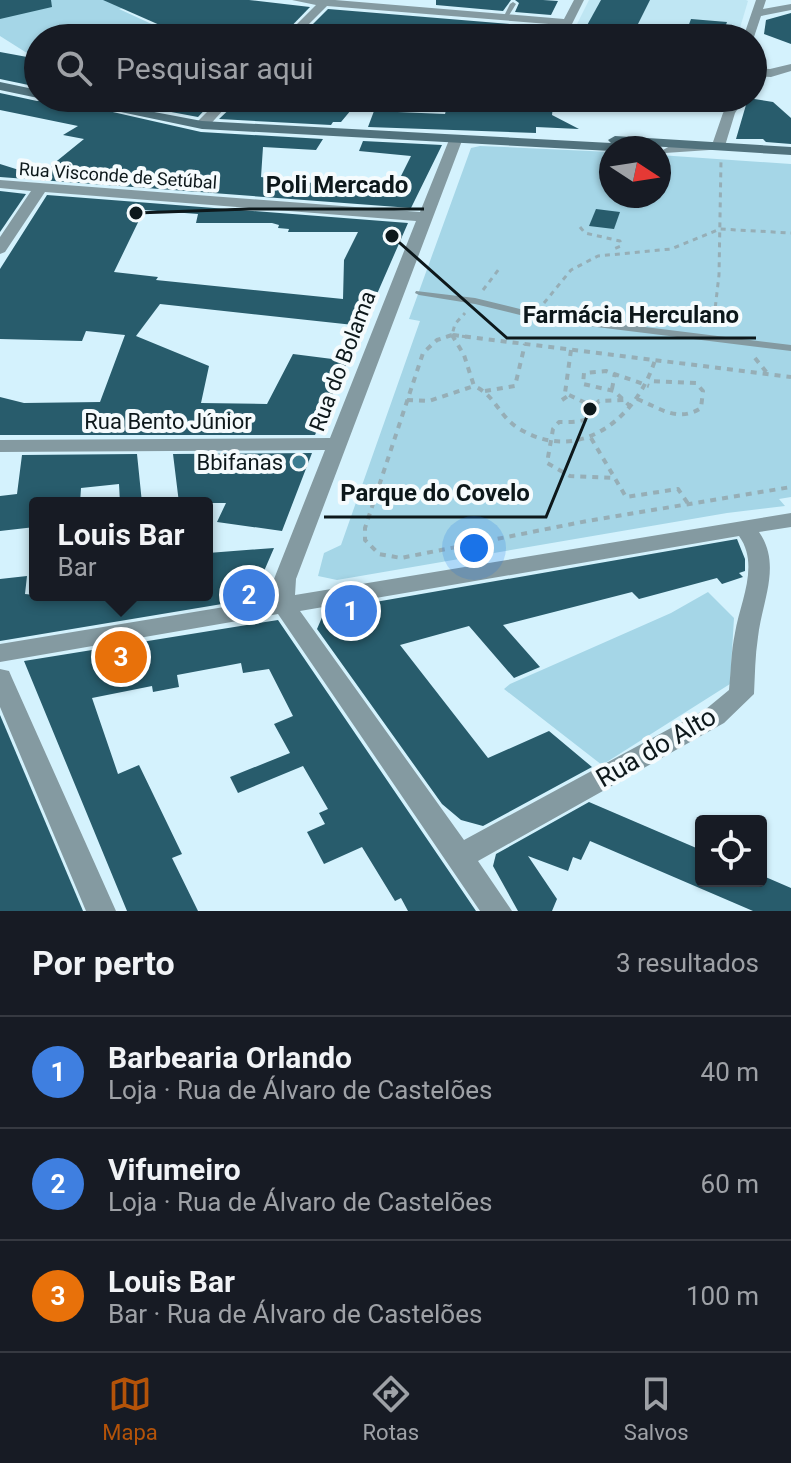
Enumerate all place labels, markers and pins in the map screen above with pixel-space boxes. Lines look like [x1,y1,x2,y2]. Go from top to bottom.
callout: Poli Mercado [249,161,424,209]
callout: Farmácia Herculano [507,290,756,338]
place label: Bbifanas [197,450,283,475]
marker: Bbifanas [290,453,308,471]
callout: Parque do Covelo [324,469,546,517]
pin: 2 [223,565,275,625]
pin: 1 [325,581,377,641]
pin: 3 [95,627,147,687]

